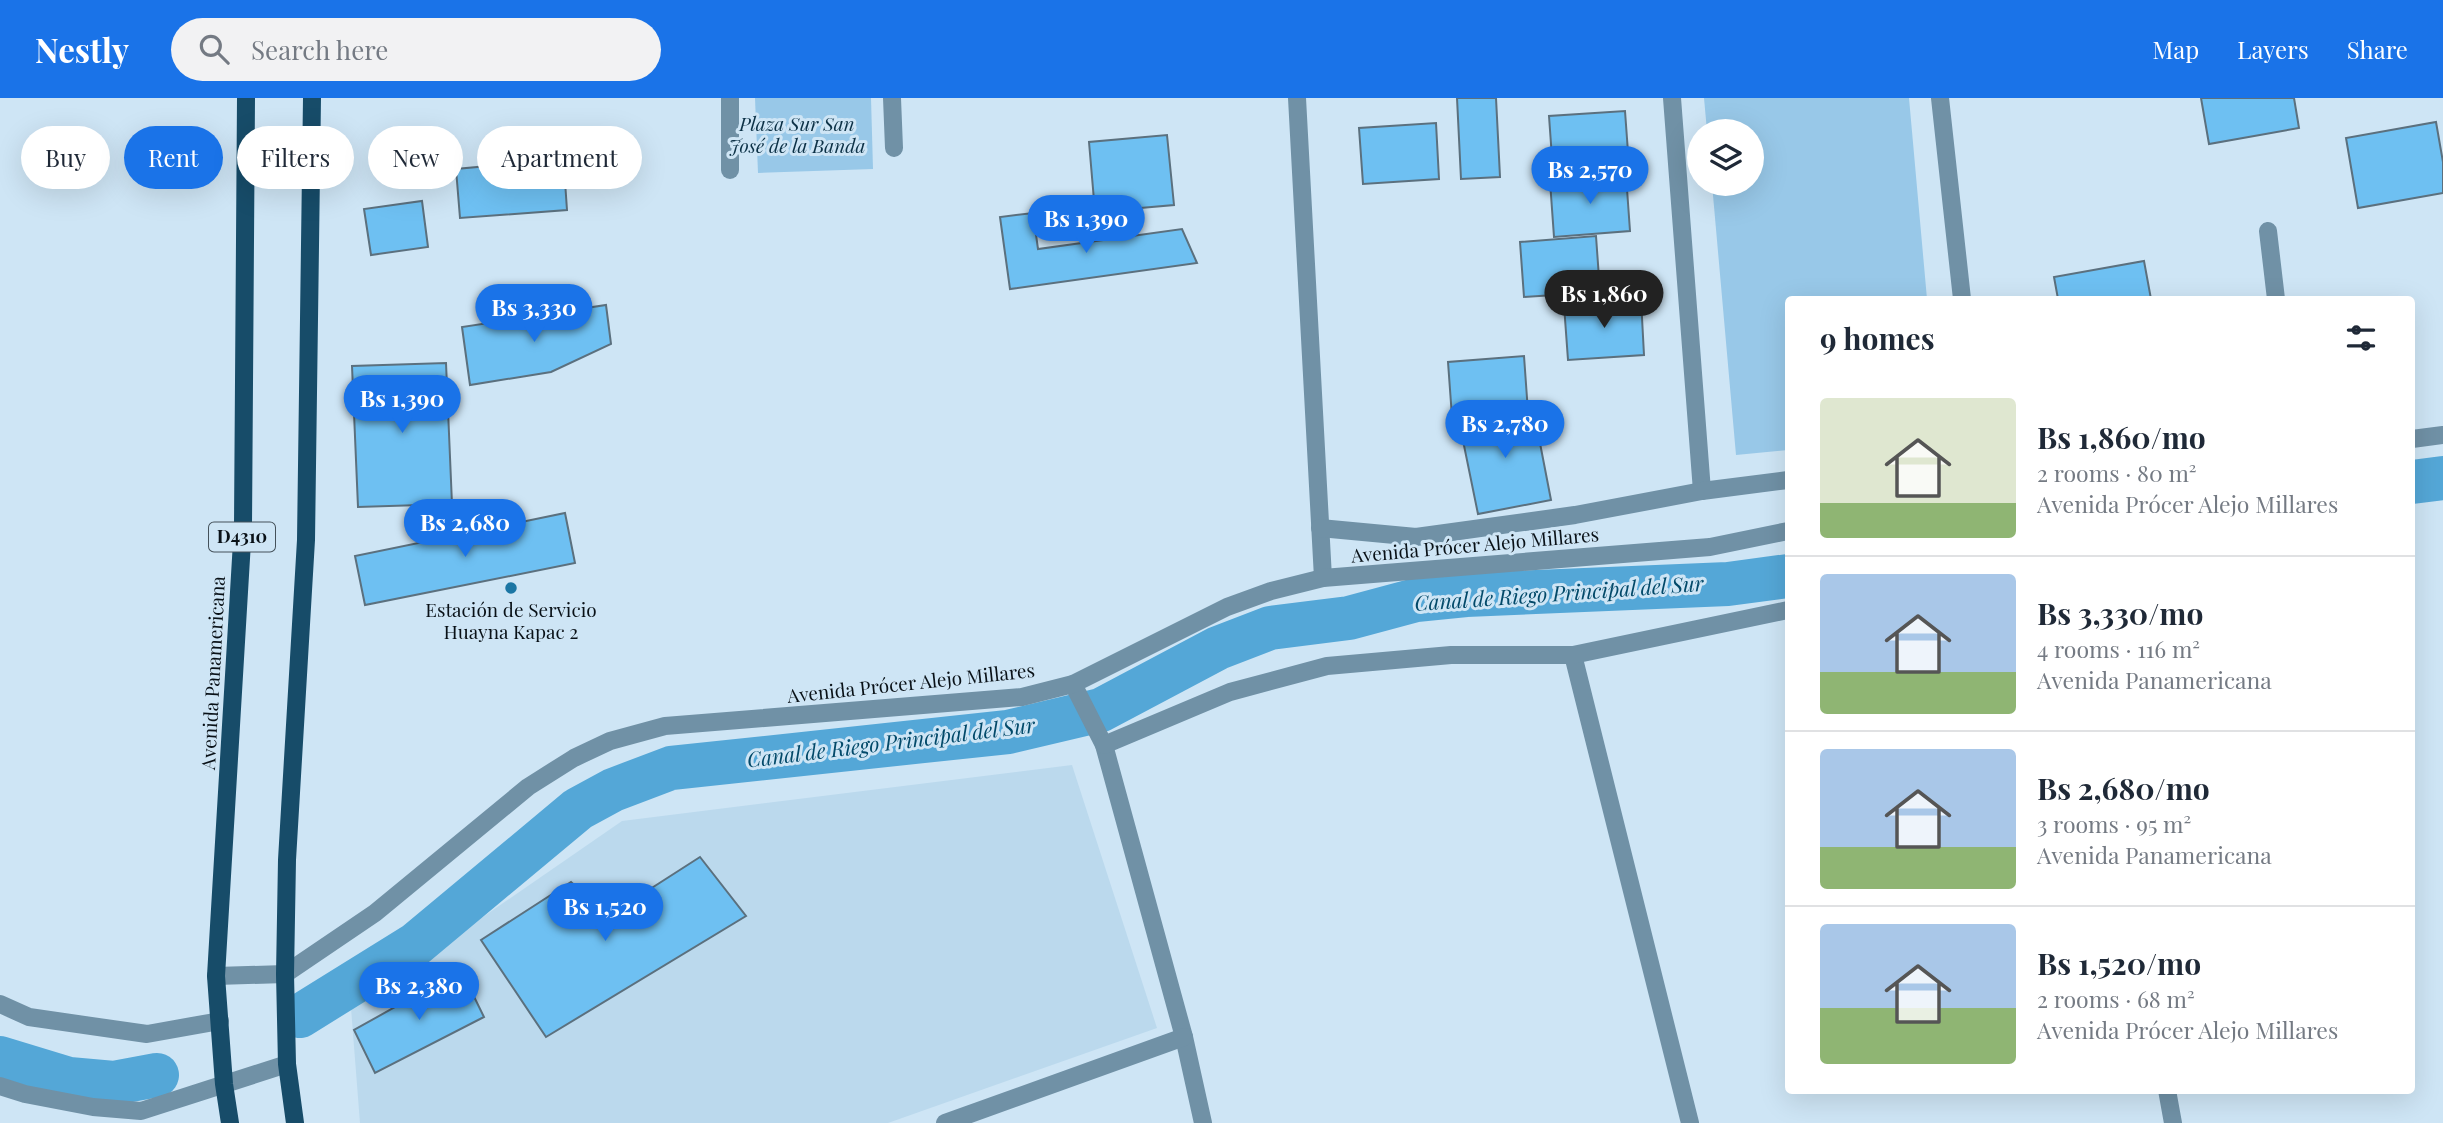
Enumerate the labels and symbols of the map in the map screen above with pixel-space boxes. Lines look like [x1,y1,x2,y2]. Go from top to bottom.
park label: Plaza Sur San José de la Banda [728,110,866,158]
pin: Bs 2,570 [1518,146,1662,206]
pin: Bs 1,390 [1014,195,1158,255]
pin: Bs 1,860 [1532,271,1676,330]
pin: Bs 3,330 [462,285,606,344]
pin: Bs 1,390 [330,376,474,435]
pin: Bs 2,780 [1433,400,1577,460]
pin: Bs 2,680 [393,500,537,559]
street label: Avenida Prócer Alejo Millares [1349,520,1600,568]
road number: D4310 [209,522,275,552]
water label: Canal de Riego Principal del Sur [1413,568,1705,616]
street label: Avenida Panamericana [194,575,230,771]
marker: Estación de Servicio Huayna Kapac 2 [503,580,519,596]
place label: Estación de Servicio Huayna Kapac 2 [425,596,597,644]
street label: Avenida Prócer Alejo Millares [785,656,1036,708]
water label: Canal de Riego Principal del Sur [745,709,1037,773]
pin: Bs 1,520 [533,884,677,943]
pin: Bs 2,380 [347,962,491,1022]

